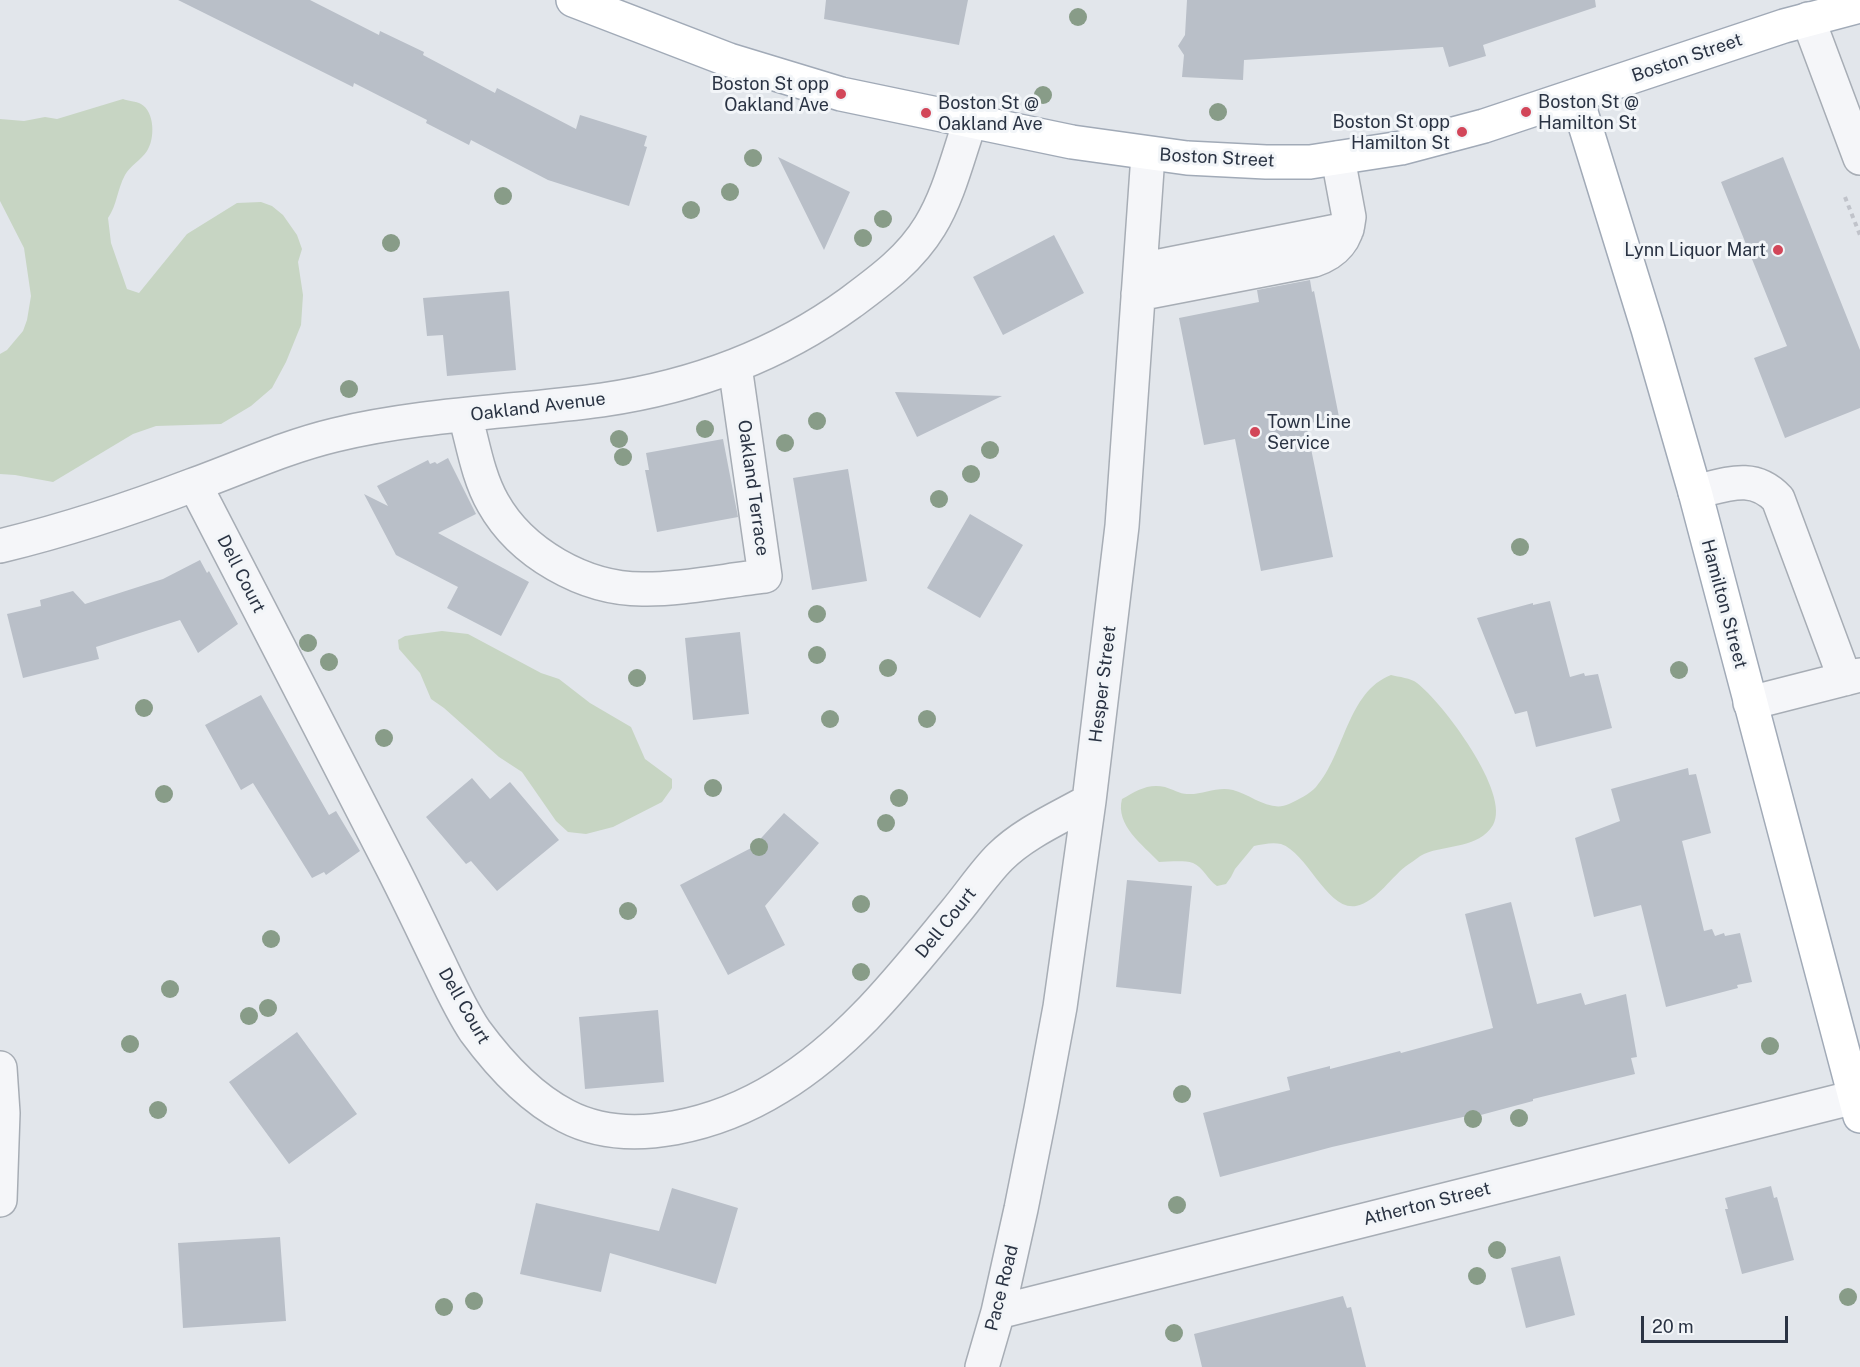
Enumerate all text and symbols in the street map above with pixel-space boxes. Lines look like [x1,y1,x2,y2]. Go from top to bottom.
street label: Boston Street [1629,29,1745,87]
place label: Boston St opp Oakland Ave [711,73,829,116]
marker: Boston St opp Oakland Ave [834,87,848,101]
place label: Boston St @ Hamilton St [1538,91,1639,134]
place label: Boston St @ Oakland Ave [938,92,1043,134]
marker: Boston St @ Hamilton St [1519,105,1533,119]
marker: Boston St @ Oakland Ave [919,106,933,120]
place label: Boston St opp Hamilton St [1332,111,1450,154]
marker: Boston St opp Hamilton St [1455,125,1469,139]
street label: Boston Street [1159,144,1275,172]
place label: Lynn Liquor Mart [1624,239,1766,261]
marker: Lynn Liquor Mart [1771,243,1785,257]
street label: Oakland Avenue [469,388,607,426]
place label: Town Line Service [1267,411,1351,454]
street label: Oakland Terrace [733,419,773,557]
marker: Town Line Service [1248,425,1262,439]
street label: Dell Court [212,531,270,617]
street label: Hamilton Street [1696,537,1752,671]
street label: Hesper Street [1085,624,1121,744]
street label: Dell Court [911,883,981,963]
street label: Dell Court [434,964,494,1048]
street label: Atherton Street [1361,1178,1493,1230]
street label: Pace Road [981,1243,1023,1333]
scale bar [1644,1304,1791,1342]
text: 20 m [1652,1316,1694,1337]

